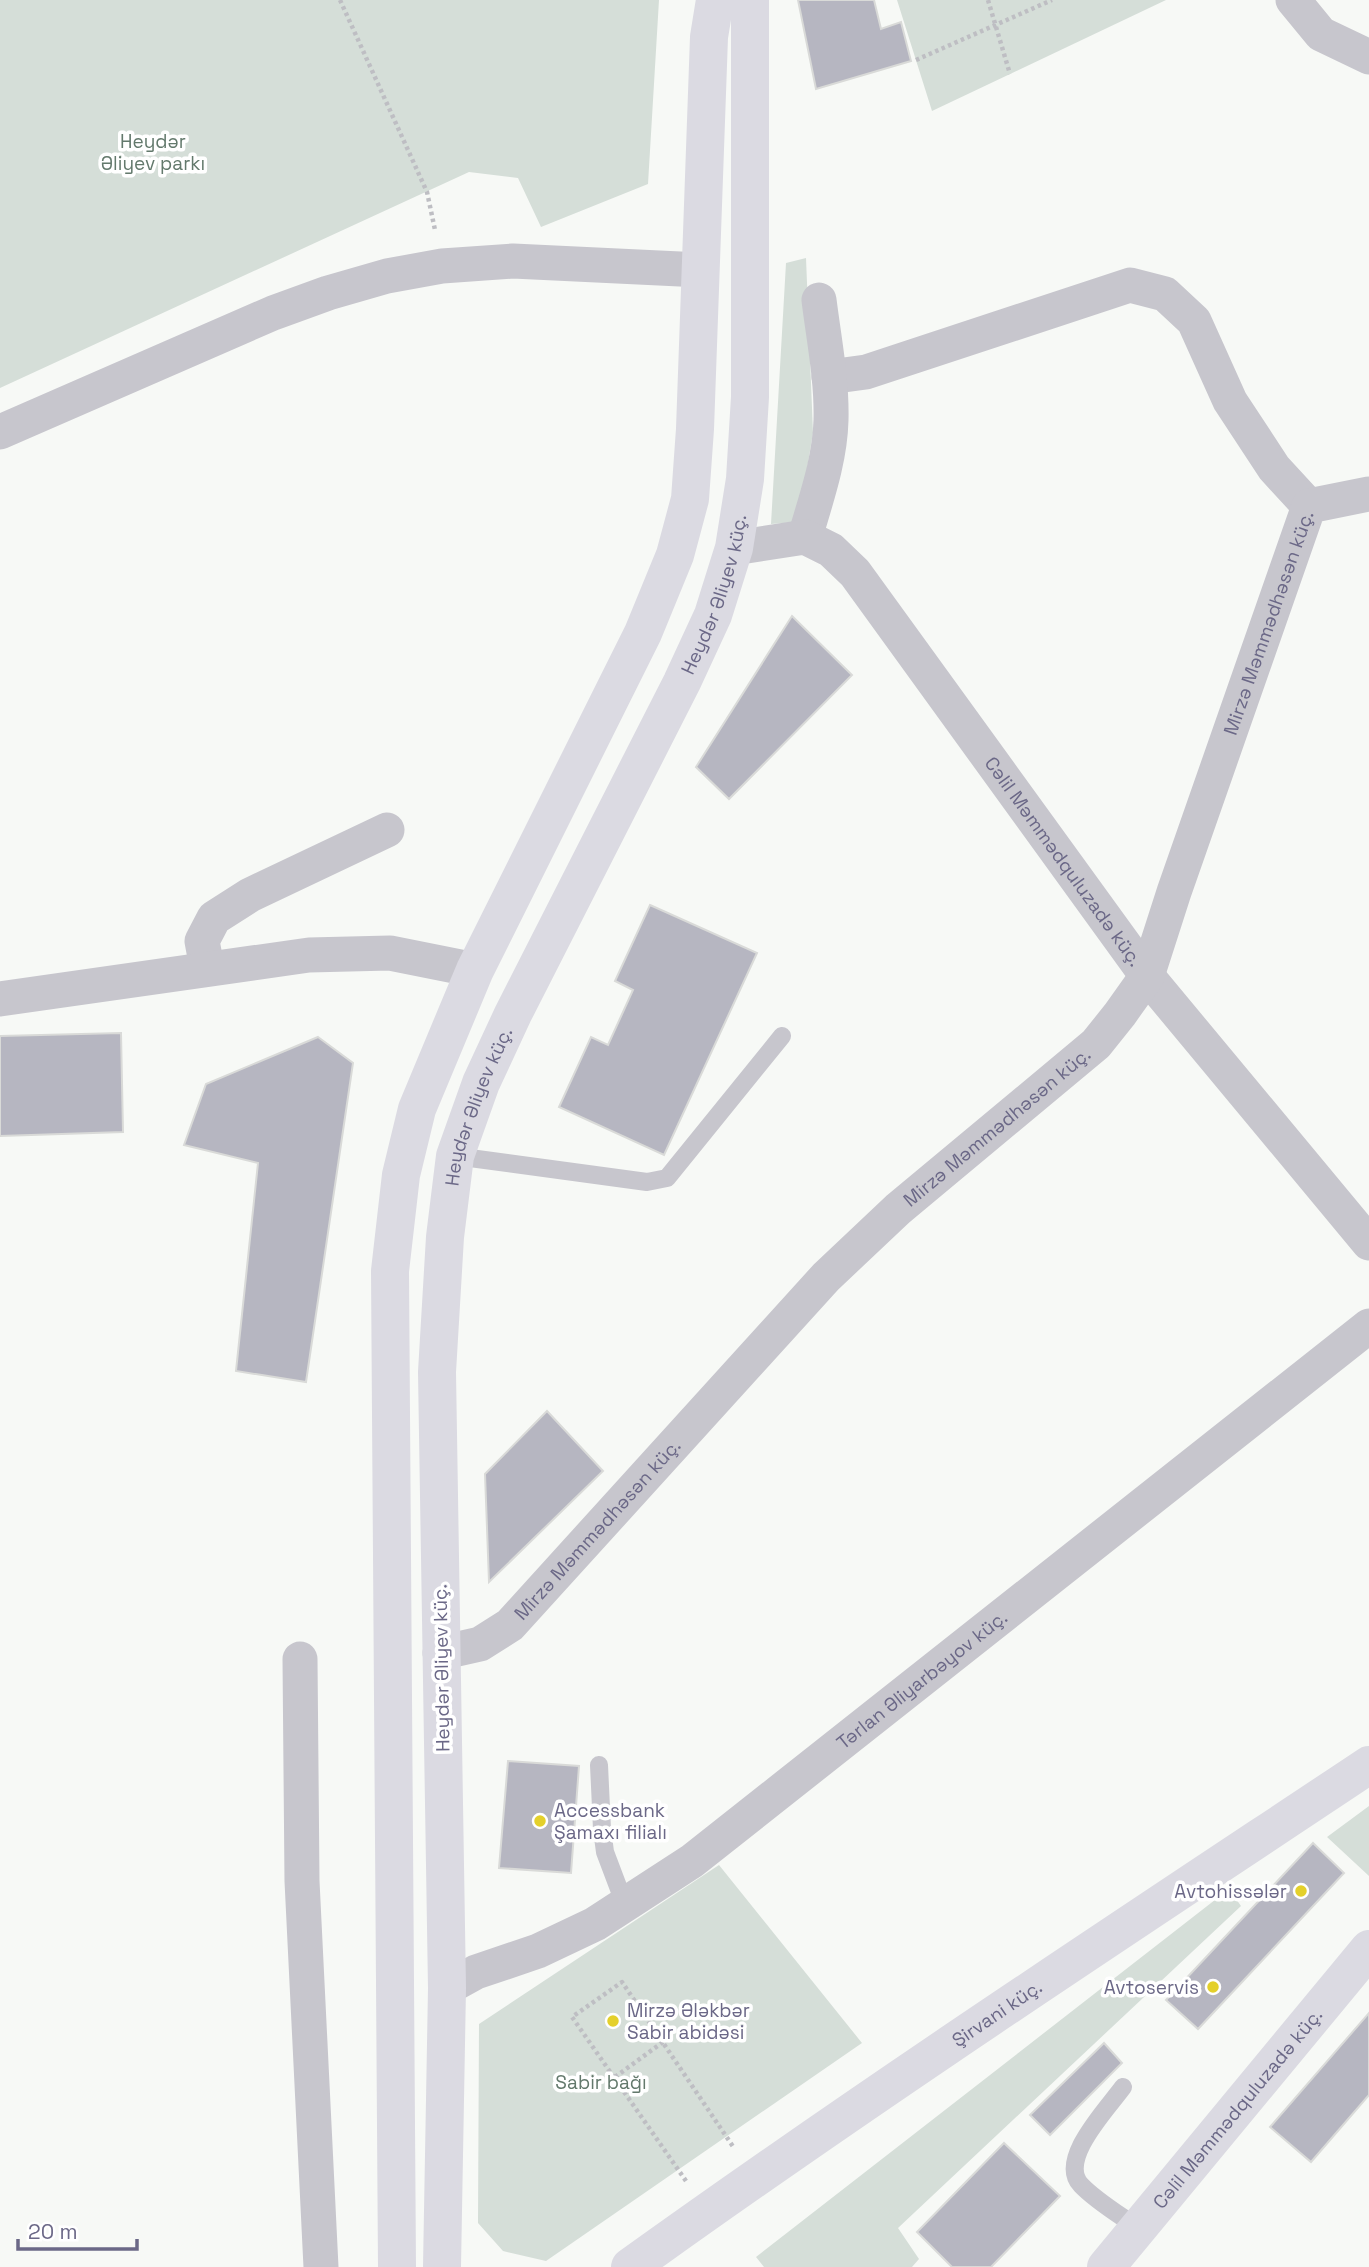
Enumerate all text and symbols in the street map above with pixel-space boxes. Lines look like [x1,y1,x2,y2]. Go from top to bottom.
park label: Heydər Əliyev parkı [101,129,205,176]
street label: Mirzə Məmmədhəsən küç. [1218,507,1320,739]
street label: Heydər Əliyev küç. [675,513,752,679]
street label: Cəlil Məmmədquluzadə küç. [979,752,1148,971]
street label: Heydər Əliyev küç. [439,1023,518,1187]
street label: Mirzə Məmmədhəsən küç. [898,1042,1096,1212]
street label: Mirzə Məmmədhəsən küç. [509,1434,686,1625]
street label: Heydər Əliyev küç. [428,1584,455,1752]
street label: Tərlan Əliyarbəyov küç. [832,1605,1012,1755]
place label: Accessbank Şamaxı filialı [554,1798,667,1845]
marker: Accessbank Şamaxı filialı [532,1813,548,1829]
place label: Avtohissələr [1174,1879,1287,1904]
marker: Avtohissələr [1293,1883,1309,1899]
street label: Şirvani küç. [947,1974,1047,2053]
place label: Avtoservis [1104,1975,1199,2000]
marker: Avtoservis [1205,1979,1221,1995]
place label: Mirzə Ələkbər Sabir abidəsi [627,1998,750,2045]
street label: Cəlil Məmmədquluzadə küç. [1147,2003,1328,2214]
marker: Mirzə Ələkbər Sabir abidəsi [605,2013,621,2029]
park label: Sabir bağı [555,2070,647,2095]
scale bar [18,2208,136,2252]
text: 20 m [28,2218,78,2245]

